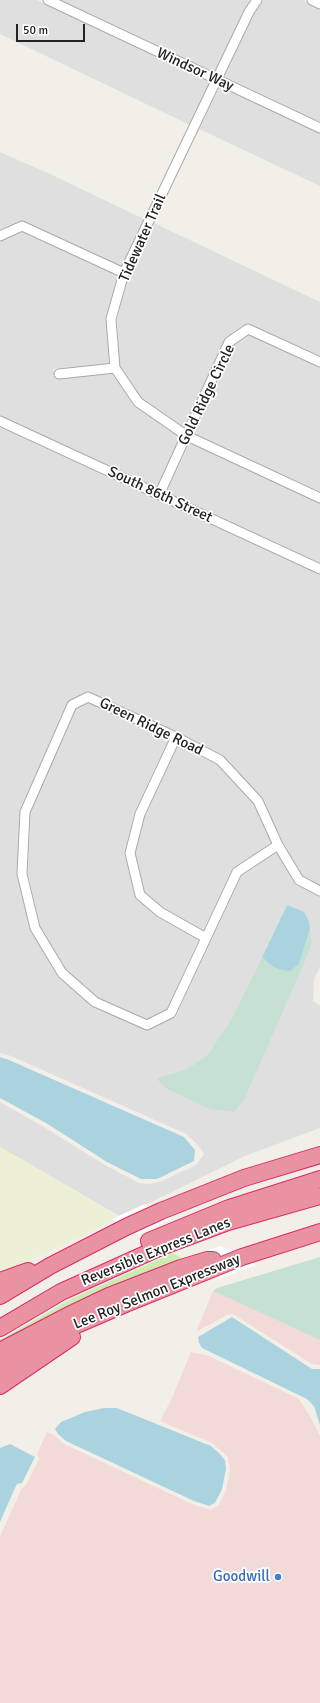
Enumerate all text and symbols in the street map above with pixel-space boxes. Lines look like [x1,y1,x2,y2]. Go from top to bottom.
scale bar [18,16,87,42]
text: 50 m [23,23,48,38]
street label: Windsor Way [154,44,236,96]
street label: Tidewater Trail [116,191,170,285]
street label: Gold Ridge Circle [175,342,239,448]
street label: South 86th Street [105,463,215,527]
street label: Green Ridge Road [96,694,206,760]
street label: Reversible Express Lanes [79,1214,233,1290]
street label: Lee Roy Selmon Expressway [71,1250,243,1334]
place label: Goodwill [213,1568,270,1586]
marker: Goodwill [273,1572,283,1582]

